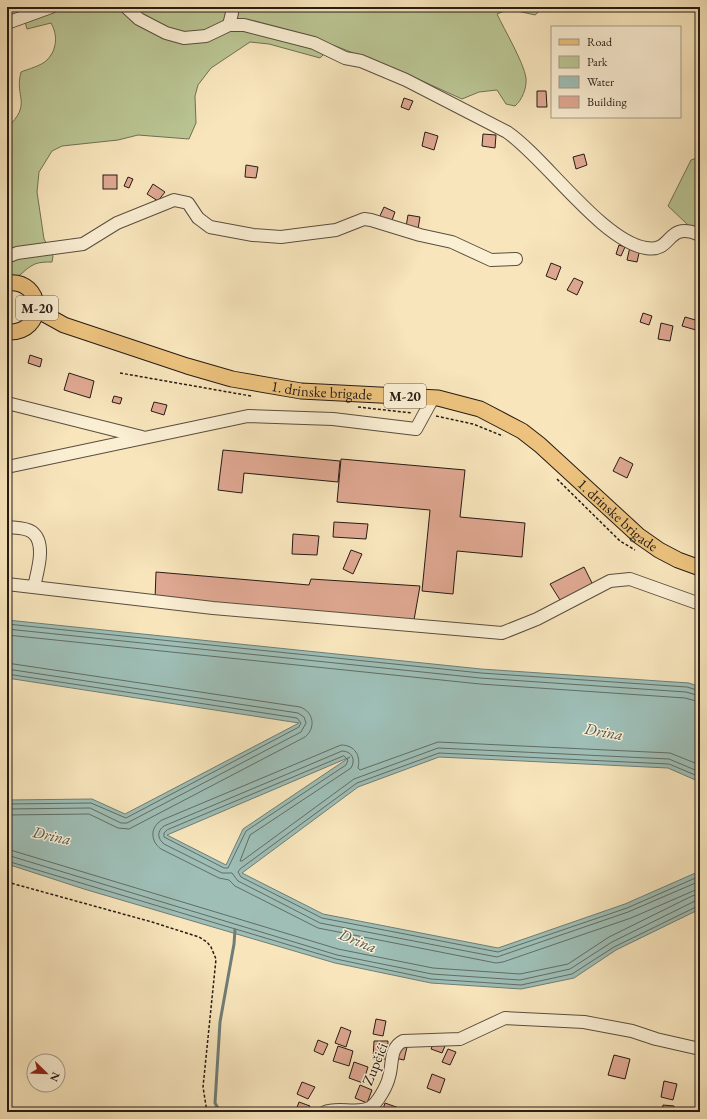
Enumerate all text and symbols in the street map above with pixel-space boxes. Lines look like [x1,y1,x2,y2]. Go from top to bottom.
legend [551,26,681,118]
text: Road [587,34,613,50]
text: Park [587,54,608,70]
text: Water [587,74,614,90]
text: Building [587,94,628,110]
road number: M-20 [16,296,58,320]
street label: 1. drinske brigade [270,376,373,404]
road number: M-20 [384,384,426,408]
street label: 1. drinske brigade [574,474,662,555]
water label: Drina [582,718,625,745]
water label: Drina [30,821,73,850]
water label: Drina [335,923,380,957]
street label: Zupčići [357,1039,392,1088]
north arrow [26,1053,66,1093]
text: N [47,1070,63,1084]

